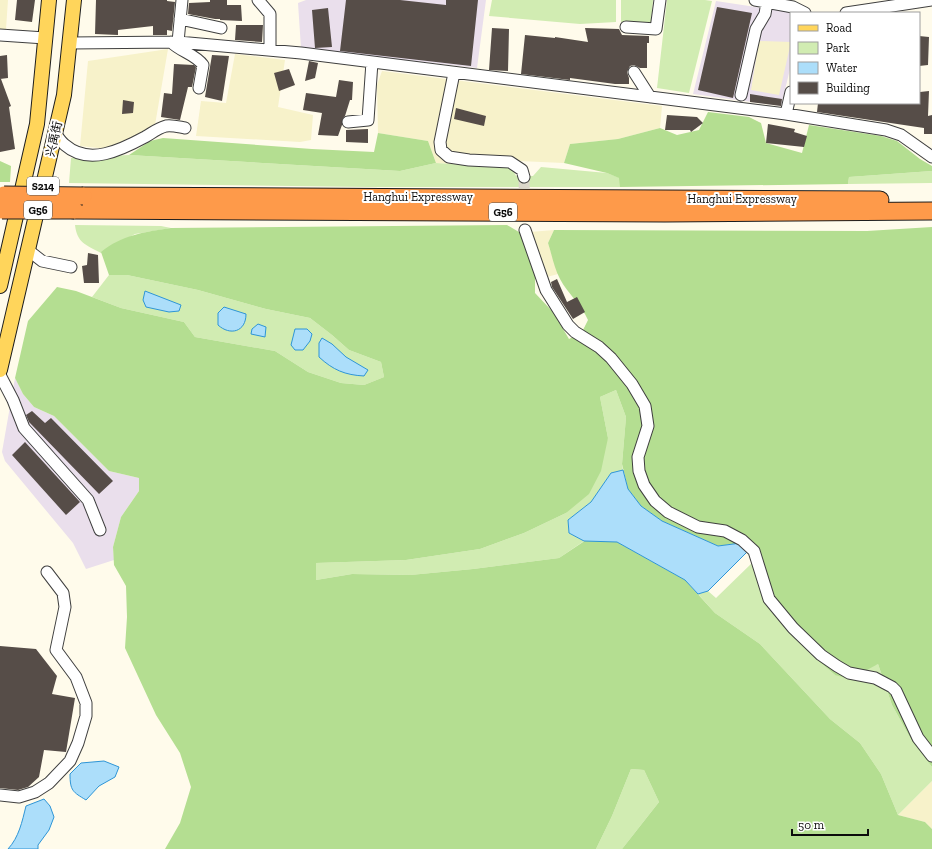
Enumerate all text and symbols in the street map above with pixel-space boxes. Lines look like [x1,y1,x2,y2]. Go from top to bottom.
legend [790,12,920,104]
text: Road [826,21,852,35]
text: Park [826,41,851,55]
text: Water [826,61,858,75]
text: Building [826,81,870,95]
street label: 兴禹街 [43,120,65,158]
road number: S214 [27,177,59,195]
street label: Hanghui Expressway [363,190,474,204]
street label: Hanghui Expressway [687,192,798,206]
road number: G56 [24,201,52,219]
road number: G56 [489,203,517,221]
scale bar [792,811,868,837]
text: 50 m [798,818,825,832]

